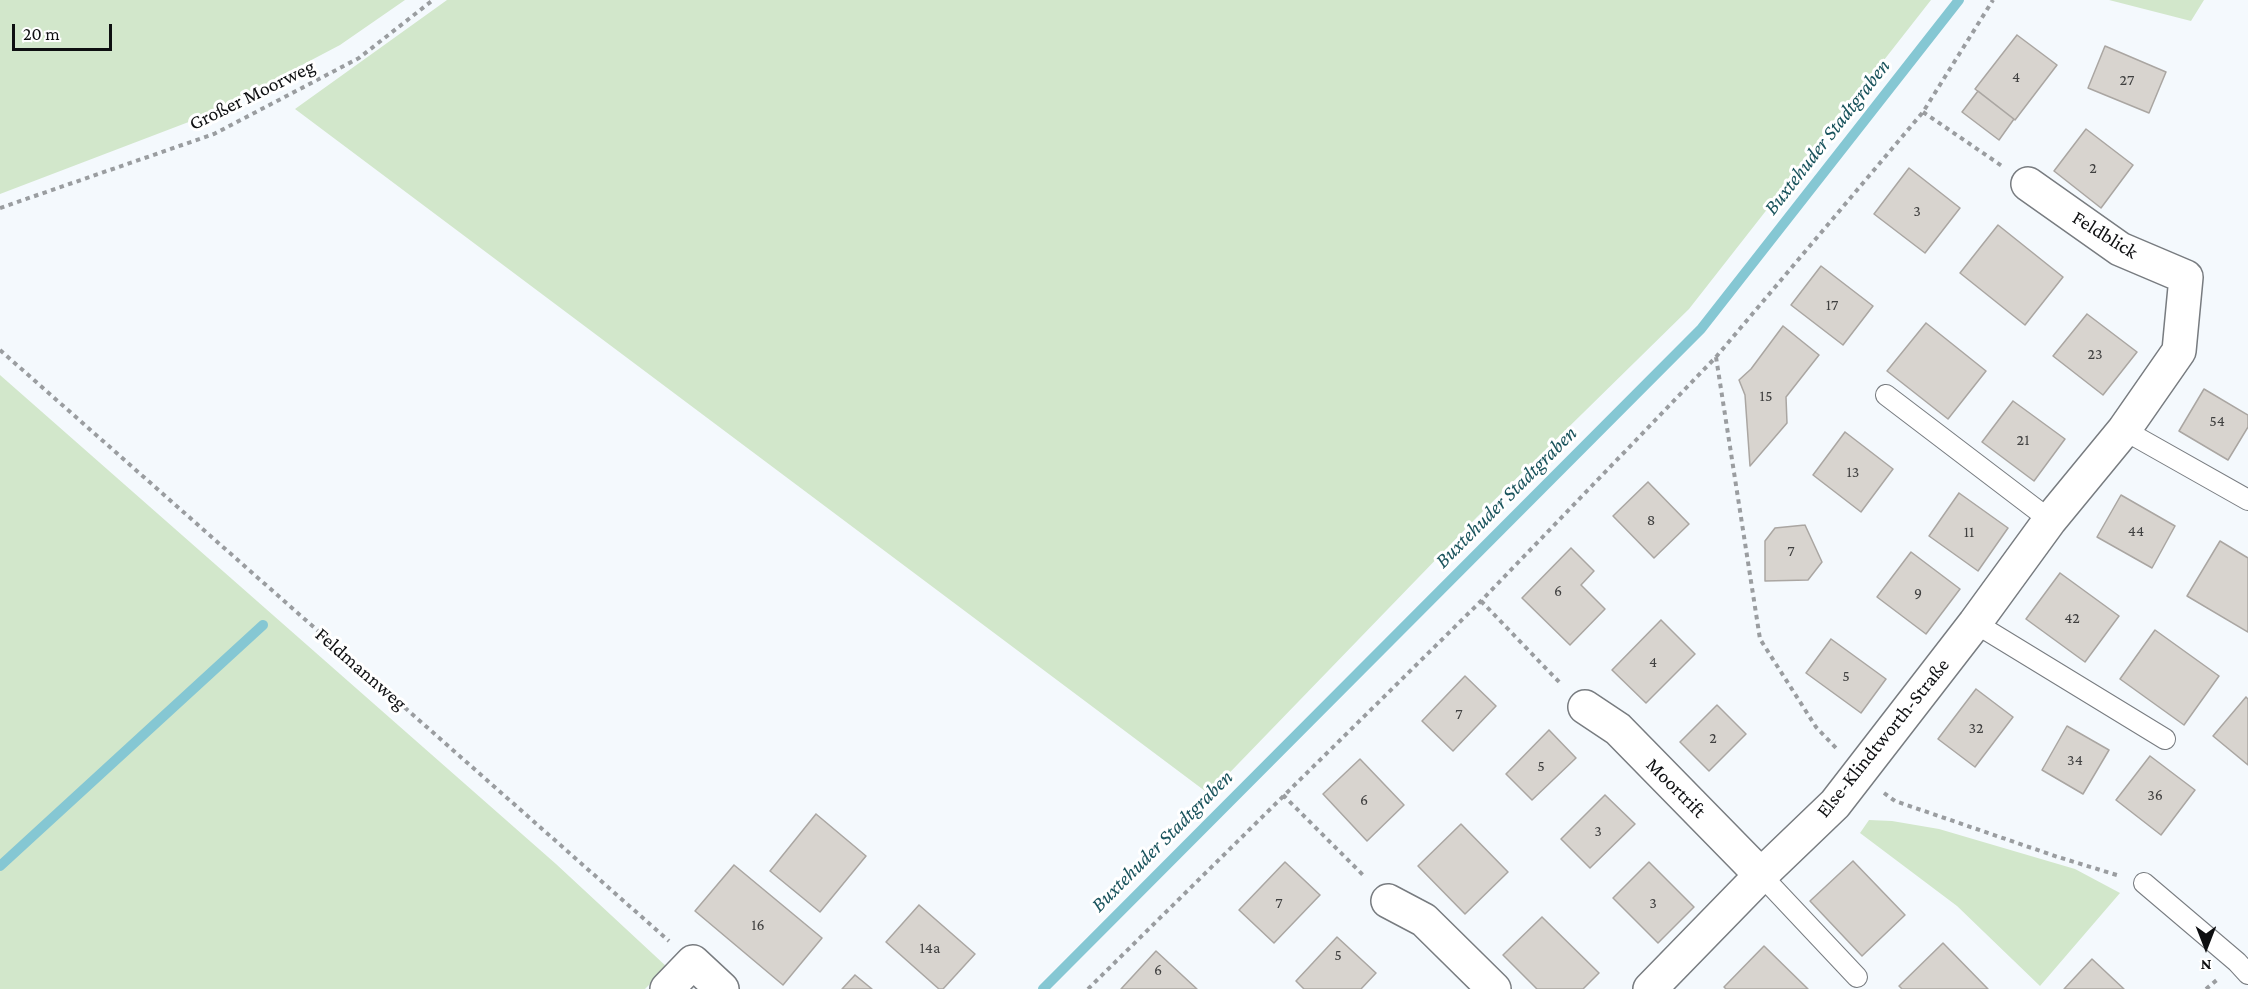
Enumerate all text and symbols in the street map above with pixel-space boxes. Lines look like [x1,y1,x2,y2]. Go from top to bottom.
scale bar [15,12,116,50]
text: 20 m [23,24,60,44]
street label: Großer Moorweg [185,54,319,136]
water label: Buxtehuder Stadtgraben [1758,54,1896,220]
house number: 4 [2012,67,2020,87]
house number: 27 [2120,70,2134,90]
house number: 2 [2089,158,2097,178]
house number: 3 [1913,201,1921,221]
street label: Feldblick [2068,206,2142,264]
house number: 17 [1826,295,1838,315]
house number: 23 [2087,344,2103,364]
house number: 15 [1760,386,1772,406]
house number: 54 [2209,411,2225,431]
water label: Buxtehuder Stadtgraben [1430,421,1582,573]
house number: 21 [2017,430,2029,450]
house number: 13 [1847,462,1859,482]
house number: 8 [1647,510,1655,530]
house number: 44 [2128,521,2144,541]
house number: 11 [1964,522,1974,542]
house number: 7 [1787,541,1795,561]
house number: 6 [1554,581,1562,601]
house number: 9 [1914,583,1922,603]
house number: 42 [2064,608,2080,628]
street label: Feldmannweg [310,623,412,715]
house number: 4 [1649,652,1657,672]
street label: Else-Klindtworth-Straße [1811,653,1955,823]
house number: 5 [1842,666,1850,686]
house number: 7 [1455,704,1463,724]
house number: 32 [1968,718,1984,738]
house number: 2 [1709,728,1717,748]
house number: 34 [2067,750,2083,770]
street label: Moortrift [1641,753,1711,823]
house number: 5 [1537,756,1545,776]
water label: Buxtehuder Stadtgraben [1086,765,1238,917]
house number: 36 [2147,785,2163,805]
house number: 6 [1360,790,1368,810]
house number: 3 [1594,821,1602,841]
house number: 7 [1275,893,1283,913]
house number: 3 [1649,893,1657,913]
house number: 16 [751,915,765,935]
north arrow [2176,917,2236,977]
house number: 14a [920,938,940,958]
house number: 5 [1334,945,1342,965]
text: N [2201,957,2211,974]
house number: 6 [1154,960,1162,980]

